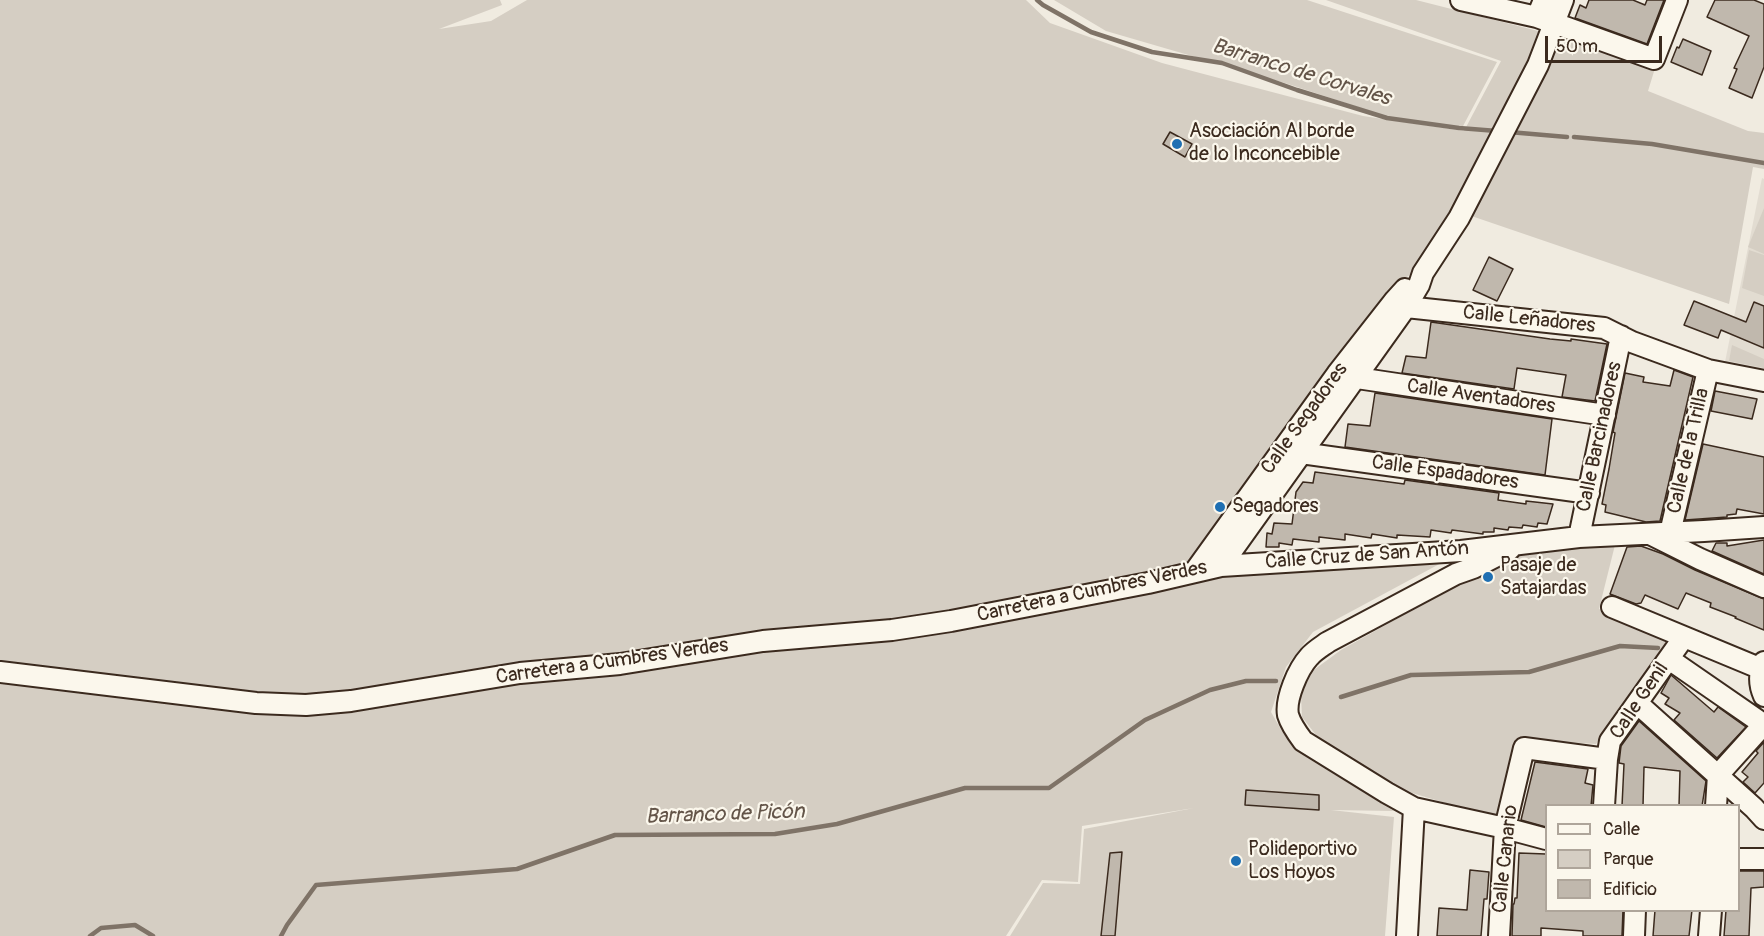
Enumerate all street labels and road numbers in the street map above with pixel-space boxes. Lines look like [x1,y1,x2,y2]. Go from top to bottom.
street label: Calle Leñadores [1462,301,1596,339]
street label: Calle Segadores [1257,359,1353,479]
street label: Calle Barcinadores [1572,360,1628,514]
street label: Calle Aventadores [1405,375,1557,419]
street label: Calle de la Trilla [1663,386,1715,516]
street label: Calle Espadadores [1370,451,1520,495]
street label: Calle Cruz de San Antón [1264,537,1470,575]
street label: Carretera a Cumbres Verdes [975,556,1209,628]
street label: Carretera a Cumbres Verdes [494,634,730,690]
street label: Calle Genil [1606,658,1674,744]
street label: Calle Canario [1488,804,1524,914]

